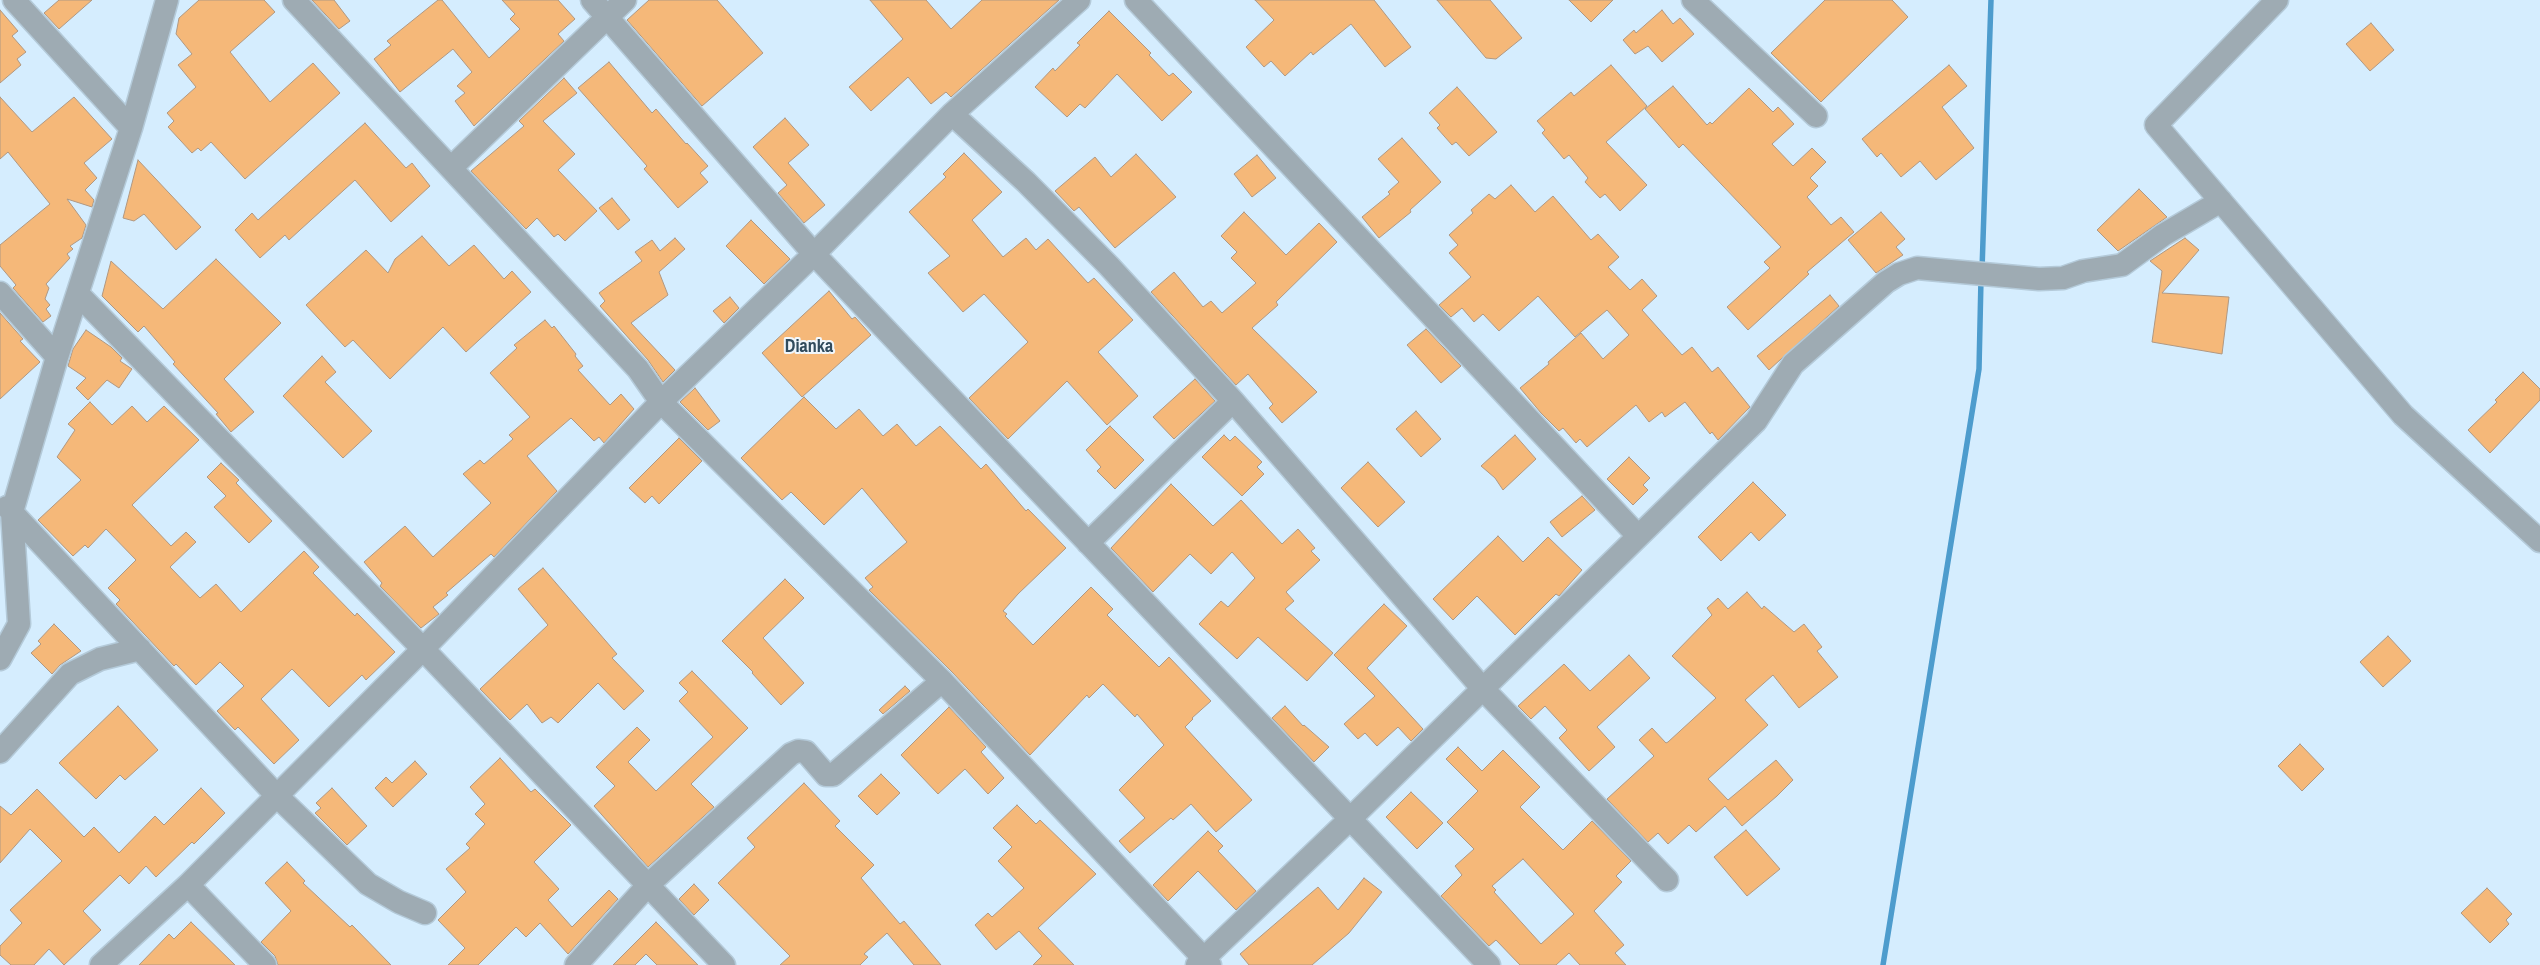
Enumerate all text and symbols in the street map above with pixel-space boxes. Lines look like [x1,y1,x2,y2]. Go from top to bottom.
district label: Dianka [785,336,833,358]

